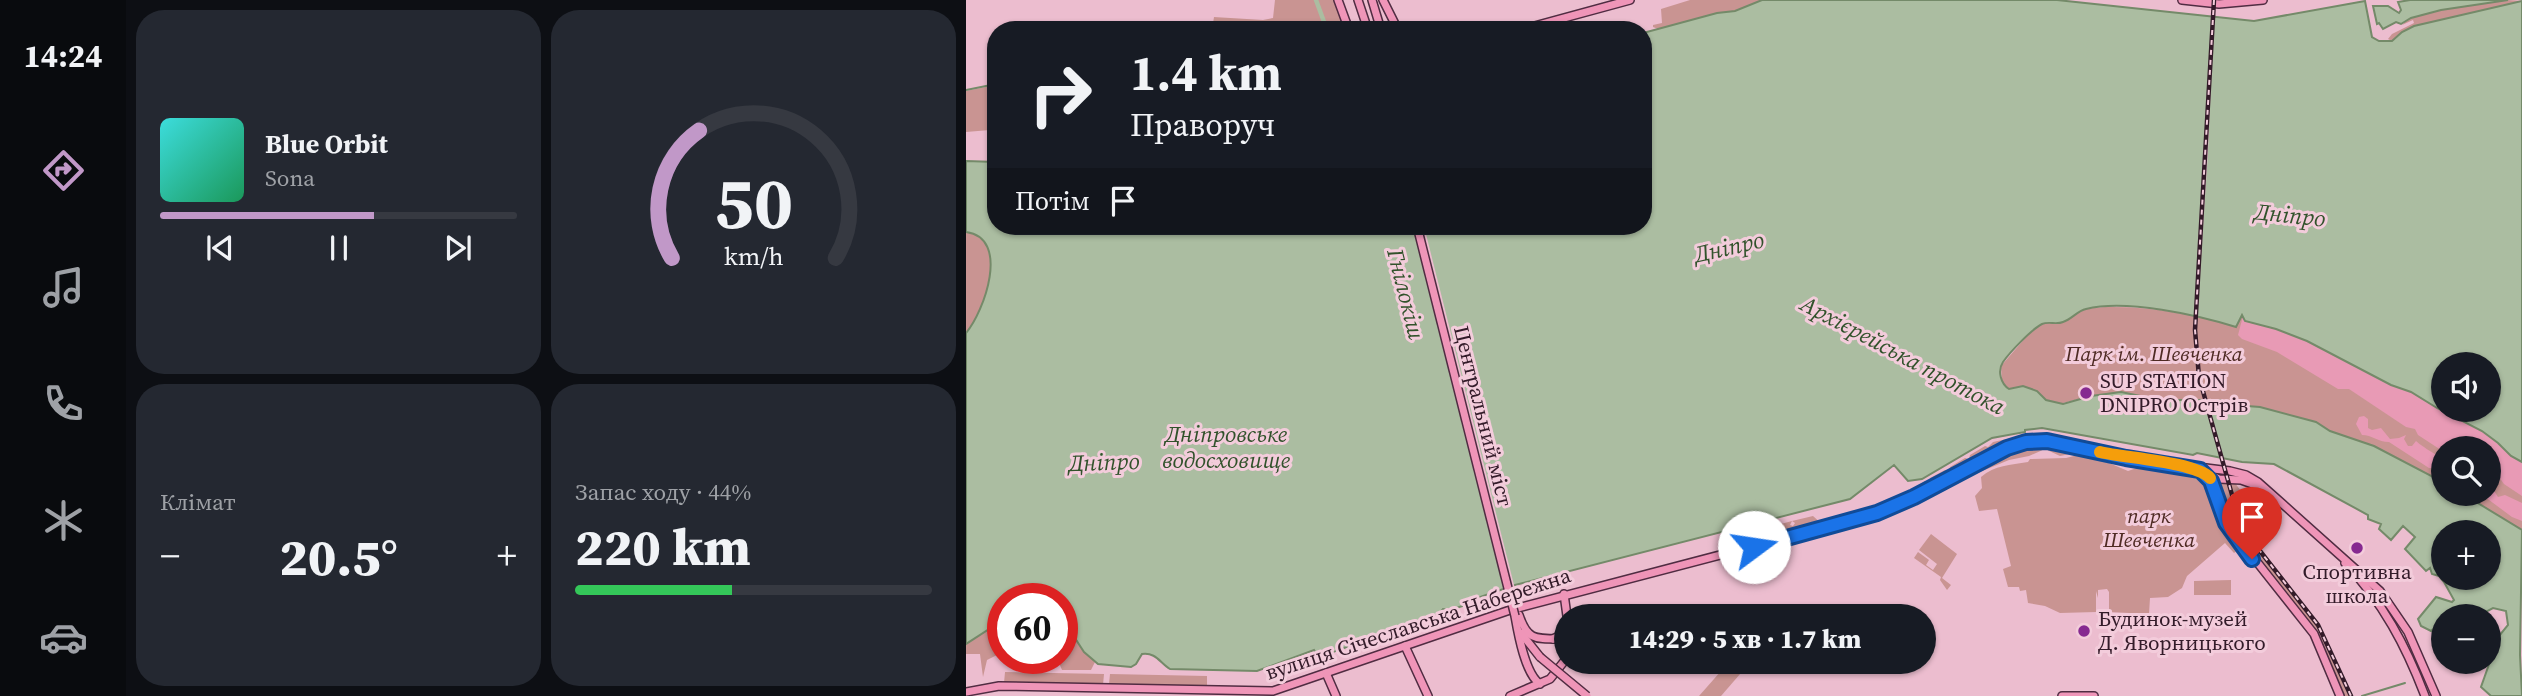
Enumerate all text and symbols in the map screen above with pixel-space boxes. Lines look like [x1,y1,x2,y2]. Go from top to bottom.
text: 14:24 [24,34,102,78]
text: 1.4 km [1130,39,1282,106]
icon: right [1015,49,1106,140]
text: Праворуч [1130,103,1275,147]
text: Blue Orbit [265,126,388,162]
icon: directions [39,146,88,195]
text: 50 [714,154,793,253]
text: Sona [265,162,315,194]
icon: arrive [1104,182,1142,220]
text: Потім [1015,183,1090,219]
water label: Дніпро [2251,195,2327,235]
water label: Дніпро [1689,223,1767,271]
icon: previous [201,229,239,267]
icon: pause [320,229,358,267]
icon: next [439,229,477,267]
text: km/h [724,239,783,273]
water label: Гнілокіш [1379,244,1433,343]
icon: music [39,263,88,312]
water label: Архієрейська протока [1793,287,2011,423]
street label: Центральний міст [1447,323,1520,509]
park label: Парк iм. Шевченка [2064,339,2243,368]
map controls [2431,352,2501,674]
button: sound [2431,352,2501,422]
place label: SUP STATION DNIPRO Острів [2100,366,2248,419]
icon: phone [39,379,88,428]
marker: SUP STATION DNIPRO Острів [2078,385,2094,401]
water label: Дніпровське водосховище [1162,418,1291,476]
button: search [2431,436,2501,506]
water label: Дніпро [1066,445,1140,479]
text: Запас ходу · 44% [575,476,751,508]
text: Клімат [160,486,236,518]
pin [2222,487,2282,559]
icon: climate [39,496,88,545]
icon: arrive [2233,498,2271,536]
park label: парк Шевченка [2102,501,2195,554]
position arrow [1717,510,1791,584]
text: 220 km [575,511,751,582]
button: + [2431,520,2501,590]
text: 20.5° [279,521,398,592]
text: − [160,530,180,582]
text: + [497,530,517,582]
marker: Спортивна школа [2349,540,2365,556]
place label: Спортивна школа [2302,557,2412,610]
street label: вулиця Січеславська Набережна [1261,560,1575,687]
speed limit sign: 60 [987,583,1078,674]
place label: Будинок-музей Д. Яворницького [2098,604,2266,657]
button: − [2431,604,2501,674]
icon: car [39,613,88,662]
text: 14:29 · 5 хв · 1.7 km [1629,621,1861,657]
marker: Будинок-музей Д. Яворницького [2076,623,2092,639]

